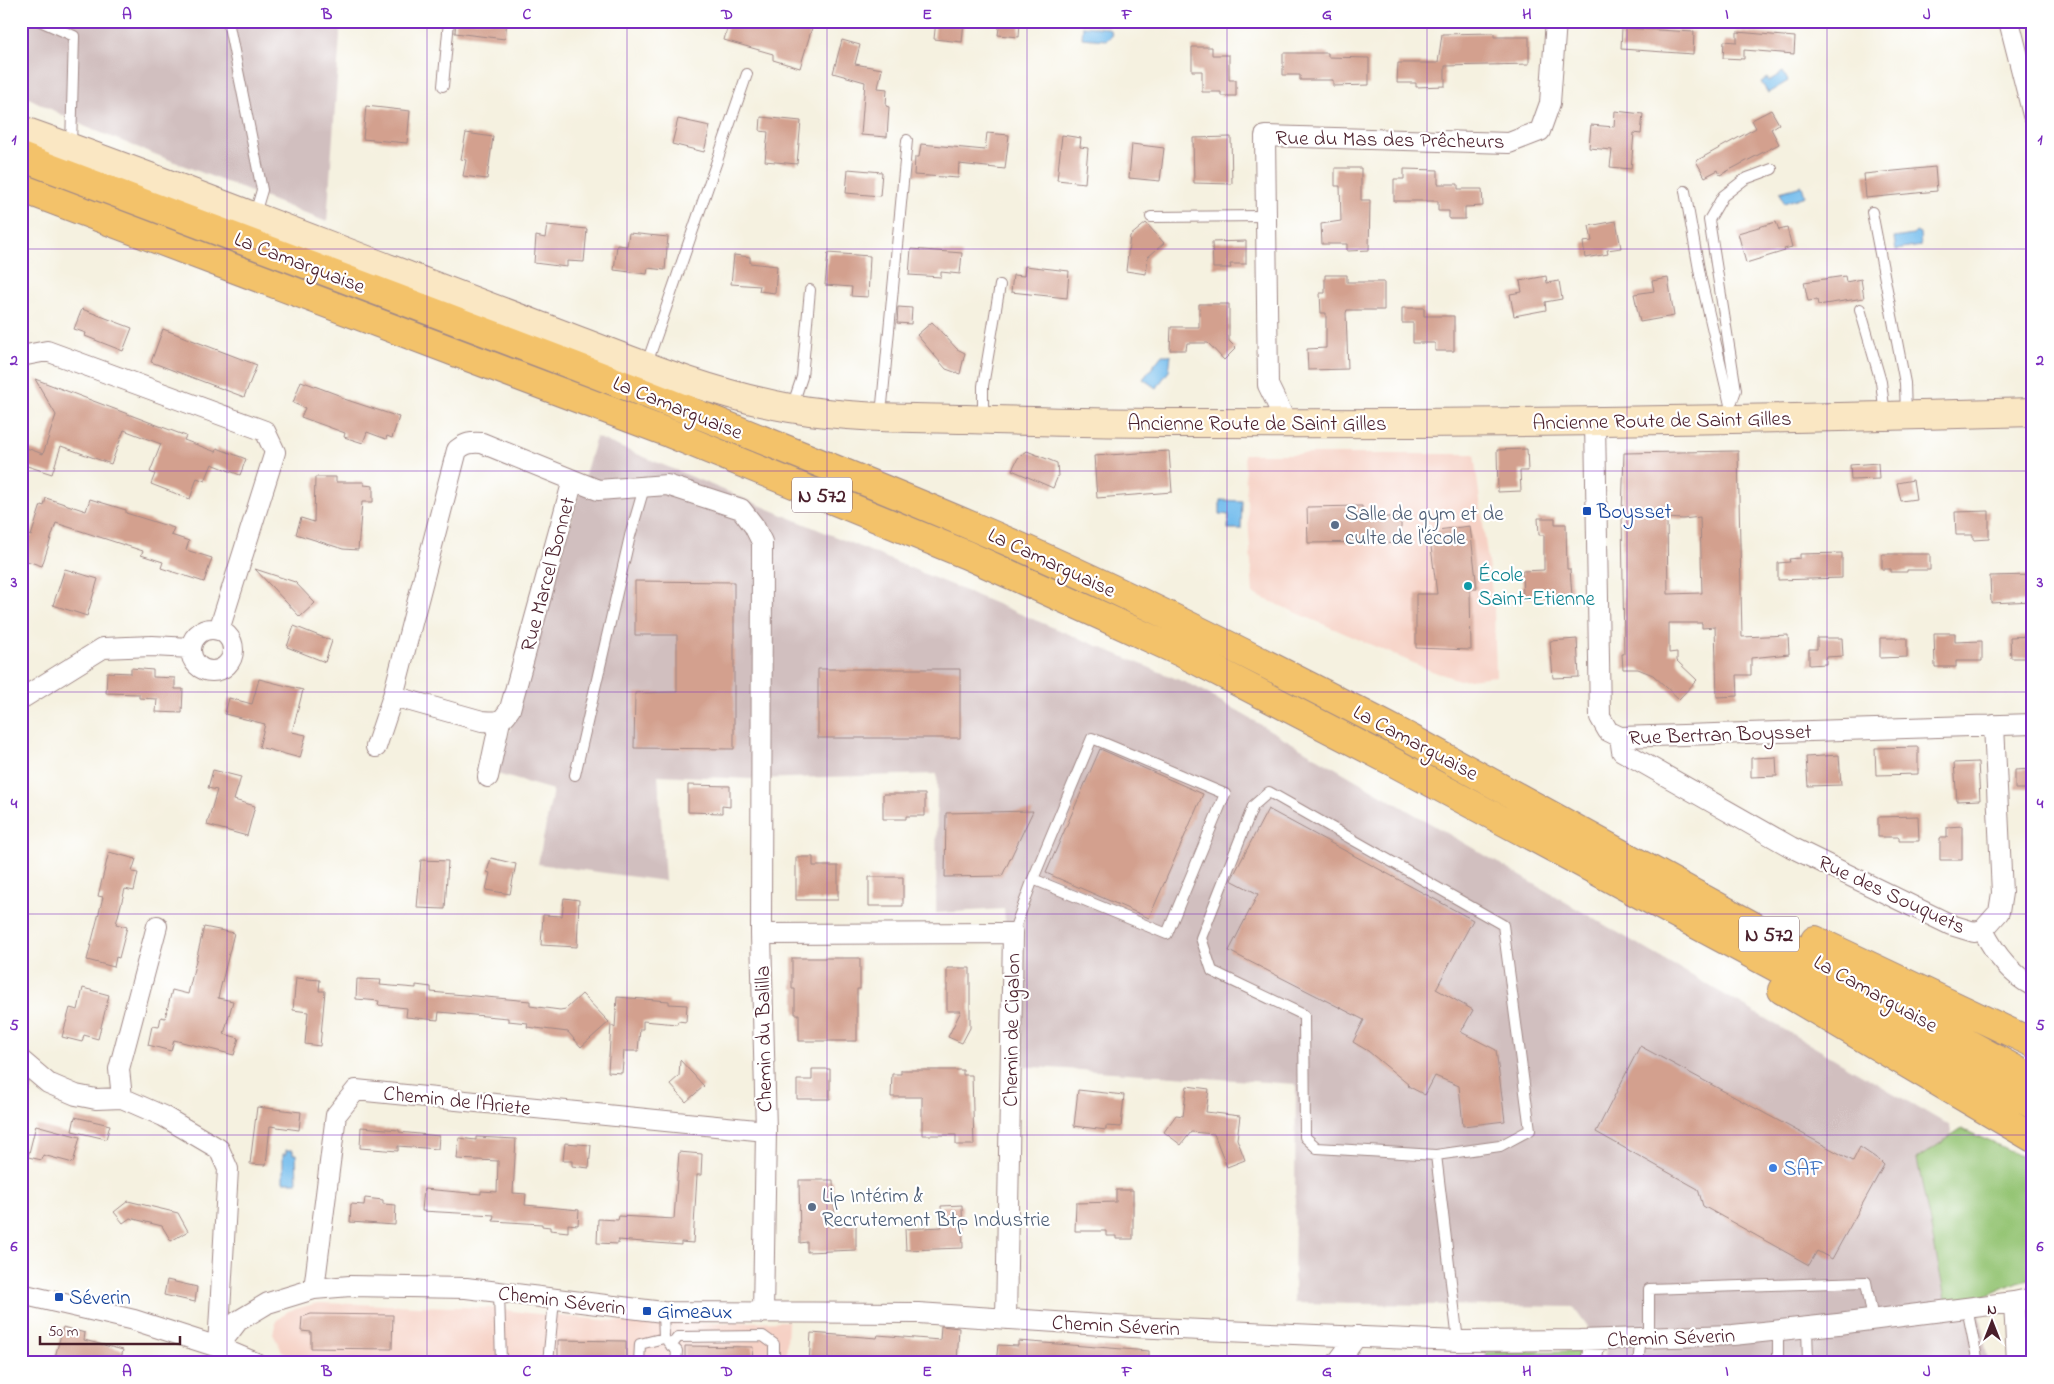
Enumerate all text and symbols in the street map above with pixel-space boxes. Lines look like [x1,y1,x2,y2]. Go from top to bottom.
text: A [122,3,132,27]
text: B [321,3,333,27]
text: C [523,3,532,27]
text: D [720,3,733,27]
text: E [922,3,932,27]
text: F [1121,3,1133,27]
text: G [1322,3,1332,27]
text: H [1522,3,1532,27]
text: I [1725,3,1729,27]
text: J [1923,3,1931,27]
street label: Rue du Mas des Prêcheurs [1275,124,1505,158]
text: 1 [11,128,17,152]
text: 1 [2037,128,2043,152]
street label: La Camarguaise [229,225,370,305]
text: 2 [9,349,18,373]
text: 2 [2035,349,2044,373]
street label: La Camarguaise [607,369,747,451]
street label: Ancienne Route de Saint Gilles [1532,405,1792,439]
street label: Ancienne Route de Saint Gilles [1127,410,1387,440]
road number: N 572 [792,478,852,512]
street label: Rue Marcel Bonnet [514,494,584,655]
place label: Boysset [1596,498,1672,530]
place label: Salle de gym et de culte de l'école [1345,500,1504,554]
marker: Boysset [1581,505,1593,517]
marker: Salle de gym et de culte de l'école [1329,519,1341,531]
street label: La Camarguaise [981,521,1121,609]
place label: École Saint-Etienne [1478,561,1596,615]
text: 3 [10,571,18,595]
text: 3 [2036,571,2044,595]
marker: École Saint-Etienne [1462,580,1474,592]
street label: La Camarguaise [1346,698,1484,791]
street label: Rue Bertran Boysset [1628,718,1812,756]
text: 4 [10,792,18,816]
text: 4 [2036,792,2044,816]
street label: Rue des Souquets [1813,849,1970,943]
road number: N 572 [1739,916,1799,952]
street label: La Camarguaise [1806,948,1943,1043]
street label: Chemin de Cigalon [997,953,1031,1107]
street label: Chemin du Balilla [749,965,781,1113]
text: 5 [9,1014,19,1038]
text: 5 [2035,1014,2045,1038]
street label: Chemin de l'Ariete [382,1079,532,1125]
place label: SAF [1783,1155,1823,1185]
marker: SAF [1767,1162,1779,1174]
place label: Lip Intérim & Recrutement Btp Industrie [822,1182,1051,1236]
marker: Lip Intérim & Recrutement Btp Industrie [806,1201,818,1213]
text: 6 [9,1235,18,1259]
text: 6 [2035,1235,2044,1259]
street label: Chemin Séverin [496,1279,627,1325]
place label: Séverin [69,1284,131,1314]
marker: Séverin [53,1291,65,1303]
north arrow [1966,1296,2016,1346]
place label: Gimeaux [657,1298,732,1328]
text: N [1987,1300,1997,1321]
marker: Gimeaux [641,1305,653,1317]
street label: Chemin Séverin [1051,1309,1181,1345]
scale bar [40,1314,180,1346]
text: 50 m [48,1321,79,1343]
street label: Chemin Séverin [1606,1322,1736,1356]
text: A [122,1360,132,1384]
text: B [321,1360,333,1384]
text: C [523,1360,532,1384]
text: D [720,1360,733,1384]
text: E [922,1360,932,1384]
text: F [1121,1360,1133,1384]
text: G [1322,1360,1332,1384]
text: H [1522,1360,1532,1384]
text: I [1725,1360,1729,1384]
text: J [1923,1360,1931,1384]

